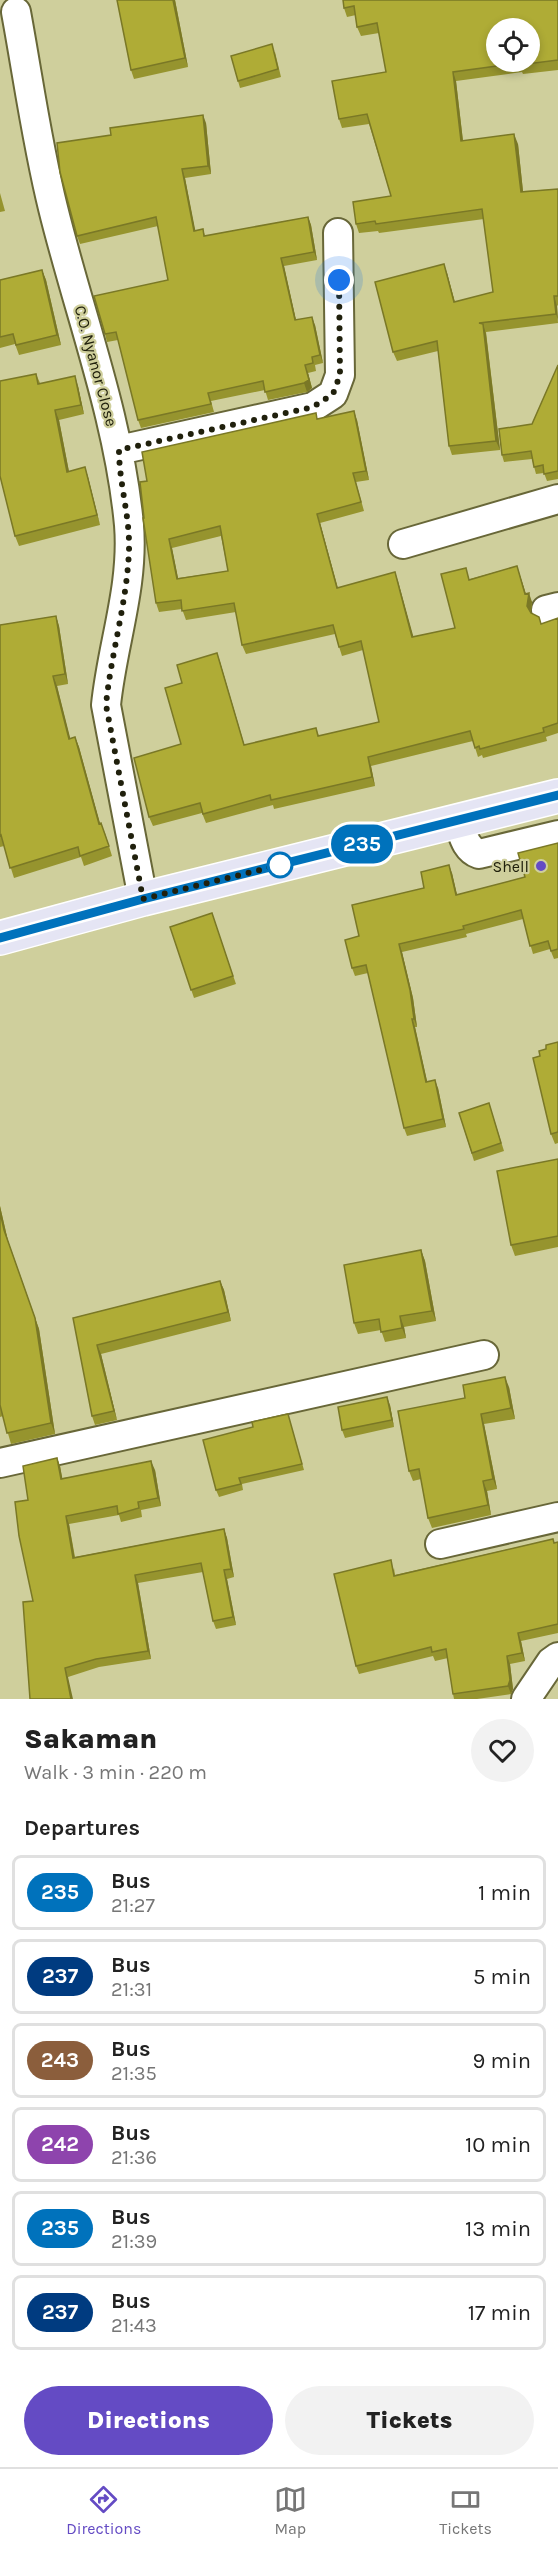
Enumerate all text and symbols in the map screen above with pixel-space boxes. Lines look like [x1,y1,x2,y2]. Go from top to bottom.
map controls [486,18,540,72]
button: locate [486,18,540,72]
your location [324,265,354,295]
street label: C.O. Nyanor Close [71,303,121,429]
line badge: 235 [328,824,397,864]
text: 235 [343,832,381,856]
unlabelled marker [267,852,293,878]
place label: Shell [492,857,529,876]
marker: Shell [534,859,548,873]
button: heart [471,1719,534,1782]
text: Sakaman [24,1722,157,1755]
text: Walk · 3 min · 220 m [24,1761,207,1784]
text: Departures [24,1815,140,1841]
text: Bus [111,1868,151,1894]
text: 235 [41,1880,79,1904]
text: 1 min [478,1880,531,1906]
text: 21:27 [111,1894,155,1917]
text: Bus [111,1952,151,1978]
text: 237 [42,1964,78,1988]
text: 5 min [473,1964,531,1990]
text: 21:31 [111,1978,152,2001]
text: Bus [111,2036,151,2062]
text: 243 [41,2048,79,2072]
text: 9 min [473,2048,531,2074]
text: 21:35 [111,2062,157,2085]
text: Bus [111,2120,151,2146]
text: 242 [41,2132,79,2156]
text: 10 min [465,2132,531,2158]
text: 21:36 [111,2146,157,2169]
text: Bus [111,2204,151,2230]
text: 235 [41,2216,79,2240]
text: 13 min [465,2216,531,2242]
text: 21:39 [111,2230,157,2253]
text: Bus [111,2288,151,2314]
text: 237 [42,2300,78,2324]
text: 17 min [468,2300,531,2326]
text: 21:43 [111,2314,157,2337]
button: Directions [24,2386,273,2455]
button: Tickets [285,2386,534,2455]
tab: Directions [66,2483,141,2538]
tab: Map [274,2483,307,2538]
tab: Tickets [439,2483,492,2538]

